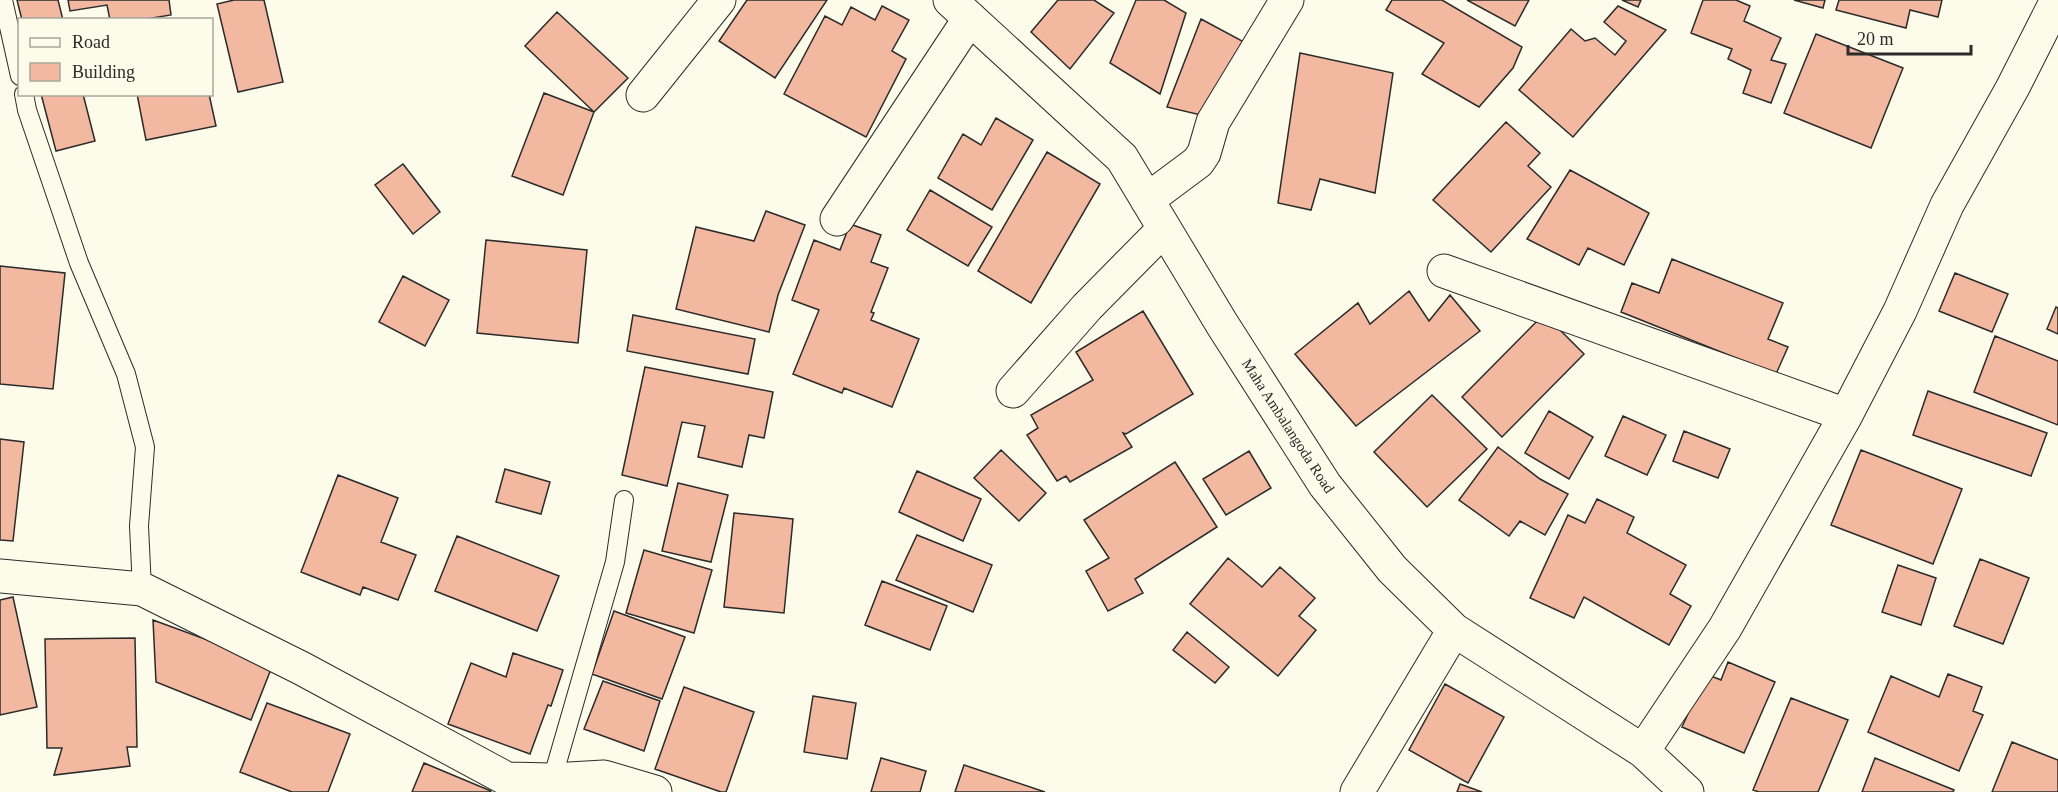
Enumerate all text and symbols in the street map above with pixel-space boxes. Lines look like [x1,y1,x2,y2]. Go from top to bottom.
legend [18,18,213,96]
scale bar [1848,18,1971,56]
text: 20 m [1857,29,1894,49]
text: Road [72,32,110,52]
text: Building [72,62,135,82]
street label: Maha Ambalangoda Road [1239,356,1338,496]

